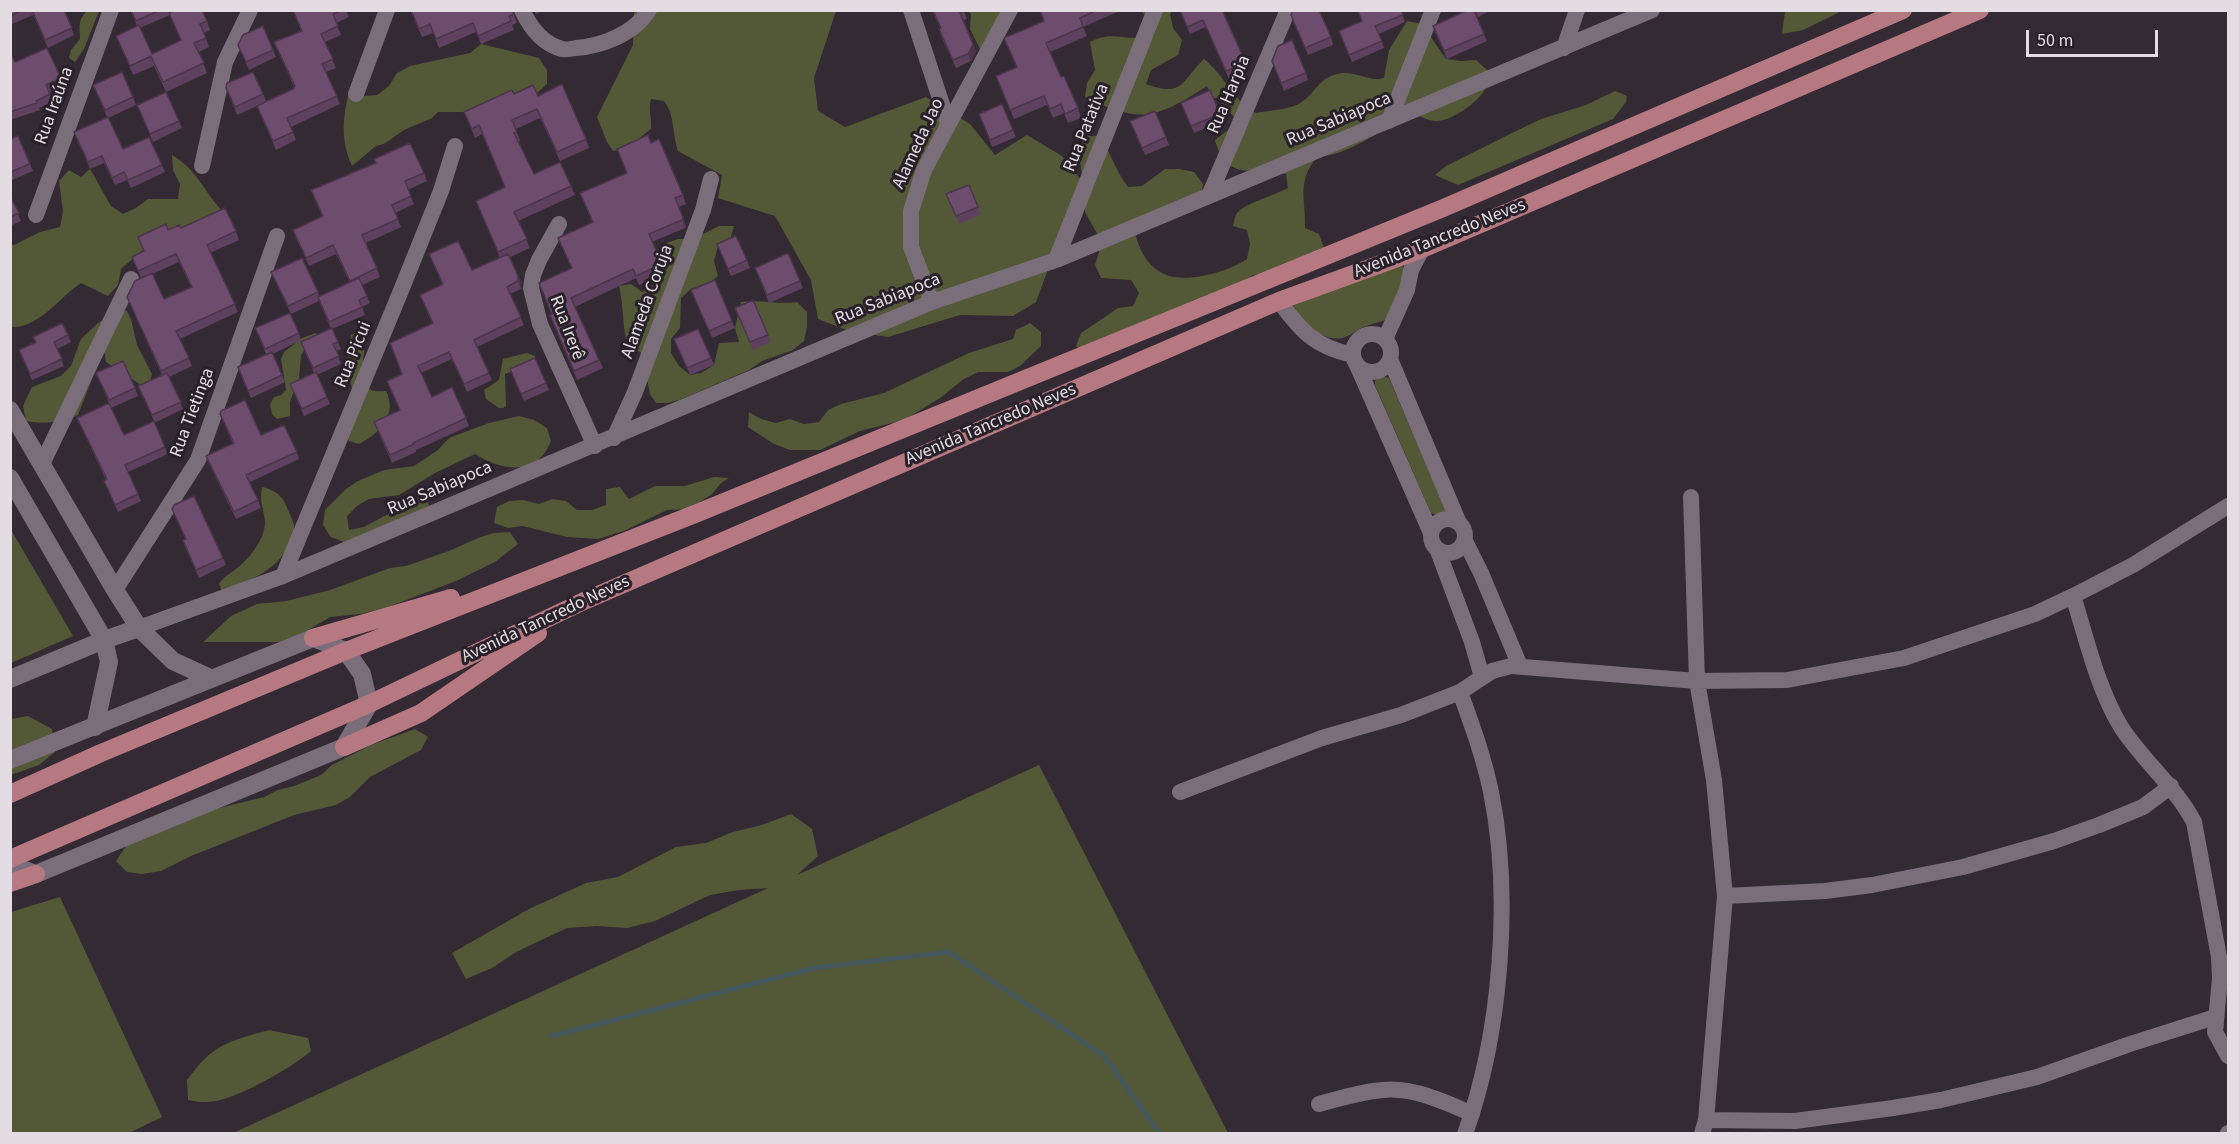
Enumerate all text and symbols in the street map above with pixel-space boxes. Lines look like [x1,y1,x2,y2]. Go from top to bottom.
scale bar [2029,18,2161,56]
text: 50 m [2037,28,2073,53]
street label: Rua Harpia [1204,52,1256,138]
street label: Rua Iraúna [31,64,79,148]
street label: Rua Patativa [1060,81,1114,175]
street label: Rua Sabiapoca [1283,88,1395,152]
street label: Alameda Jao [889,95,949,193]
street label: Avenida Tancredo Neves [1351,195,1529,283]
street label: Alameda Coruja [617,242,679,362]
street label: Rua Sabiapoca [832,269,944,331]
street label: Rua Irerê [544,293,588,363]
street label: Rua Picui [331,319,377,391]
street label: Rua Tietinga [166,365,220,461]
street label: Avenida Tancredo Neves [902,379,1080,471]
street label: Rua Sabiapoca [384,457,496,521]
street label: Avenida Tancredo Neves [458,572,634,668]

